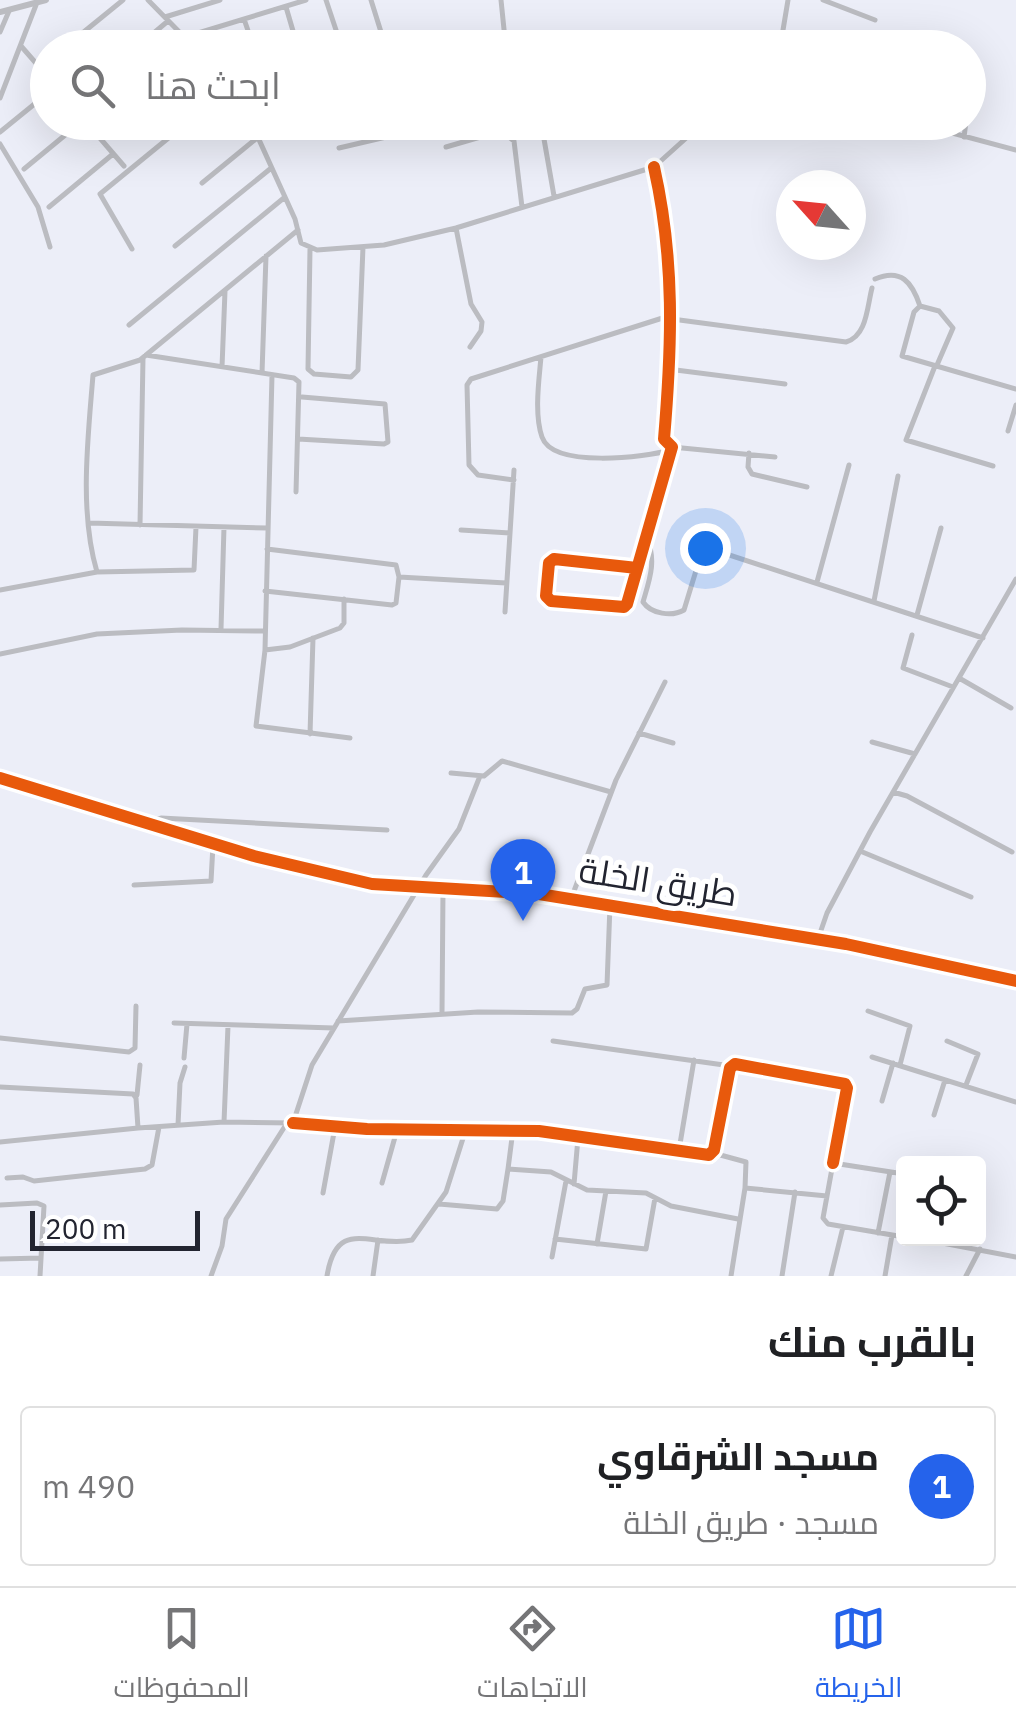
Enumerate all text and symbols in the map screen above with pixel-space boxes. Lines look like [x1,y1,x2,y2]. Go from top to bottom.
search box [30,30,986,140]
icon: search [65,58,120,113]
text: ابحث هنا [145,60,281,109]
north arrow [776,170,866,260]
your location [680,523,731,574]
pin: 1 [490,838,556,921]
street label: طريق الخلة [576,846,740,916]
map controls [896,1156,986,1246]
button: locate [896,1156,986,1246]
scale bar [30,1206,200,1250]
text: 200 m [45,1210,126,1247]
text: بالقرب منك [768,1314,976,1369]
text: مسجد الشرقاوي [597,1431,879,1480]
text: 490 m [42,1465,135,1507]
text: 1 [932,1465,951,1507]
text: مسجد · طريق الخلة [623,1501,879,1543]
tab: المحفوظات [114,1601,250,1713]
tab: الاتجاهات [477,1601,588,1713]
tab: الخريطة [815,1601,902,1713]

